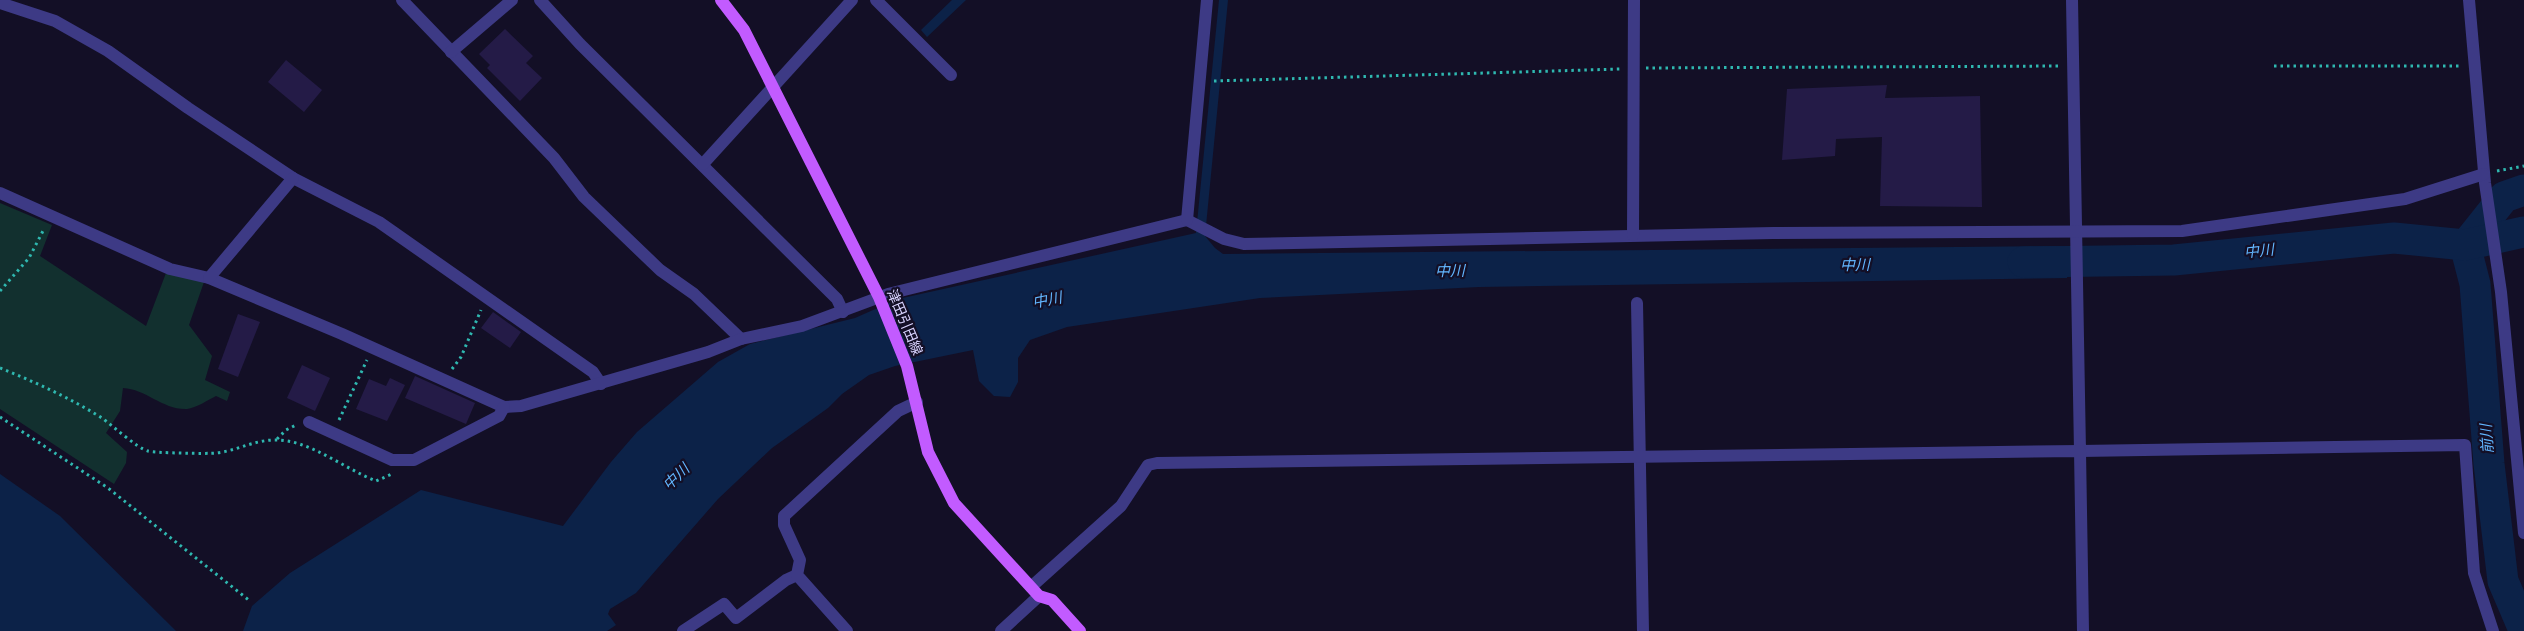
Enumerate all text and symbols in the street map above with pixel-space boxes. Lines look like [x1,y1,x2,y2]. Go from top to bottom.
water label: 中川 [2243,240,2277,261]
water label: 中川 [1840,256,1872,273]
water label: 中川 [1435,262,1467,279]
street label: 津田引田線 [884,287,926,357]
water label: 中川 [1031,288,1065,311]
water label: 前川 [2477,421,2496,455]
water label: 中川 [659,459,694,493]

